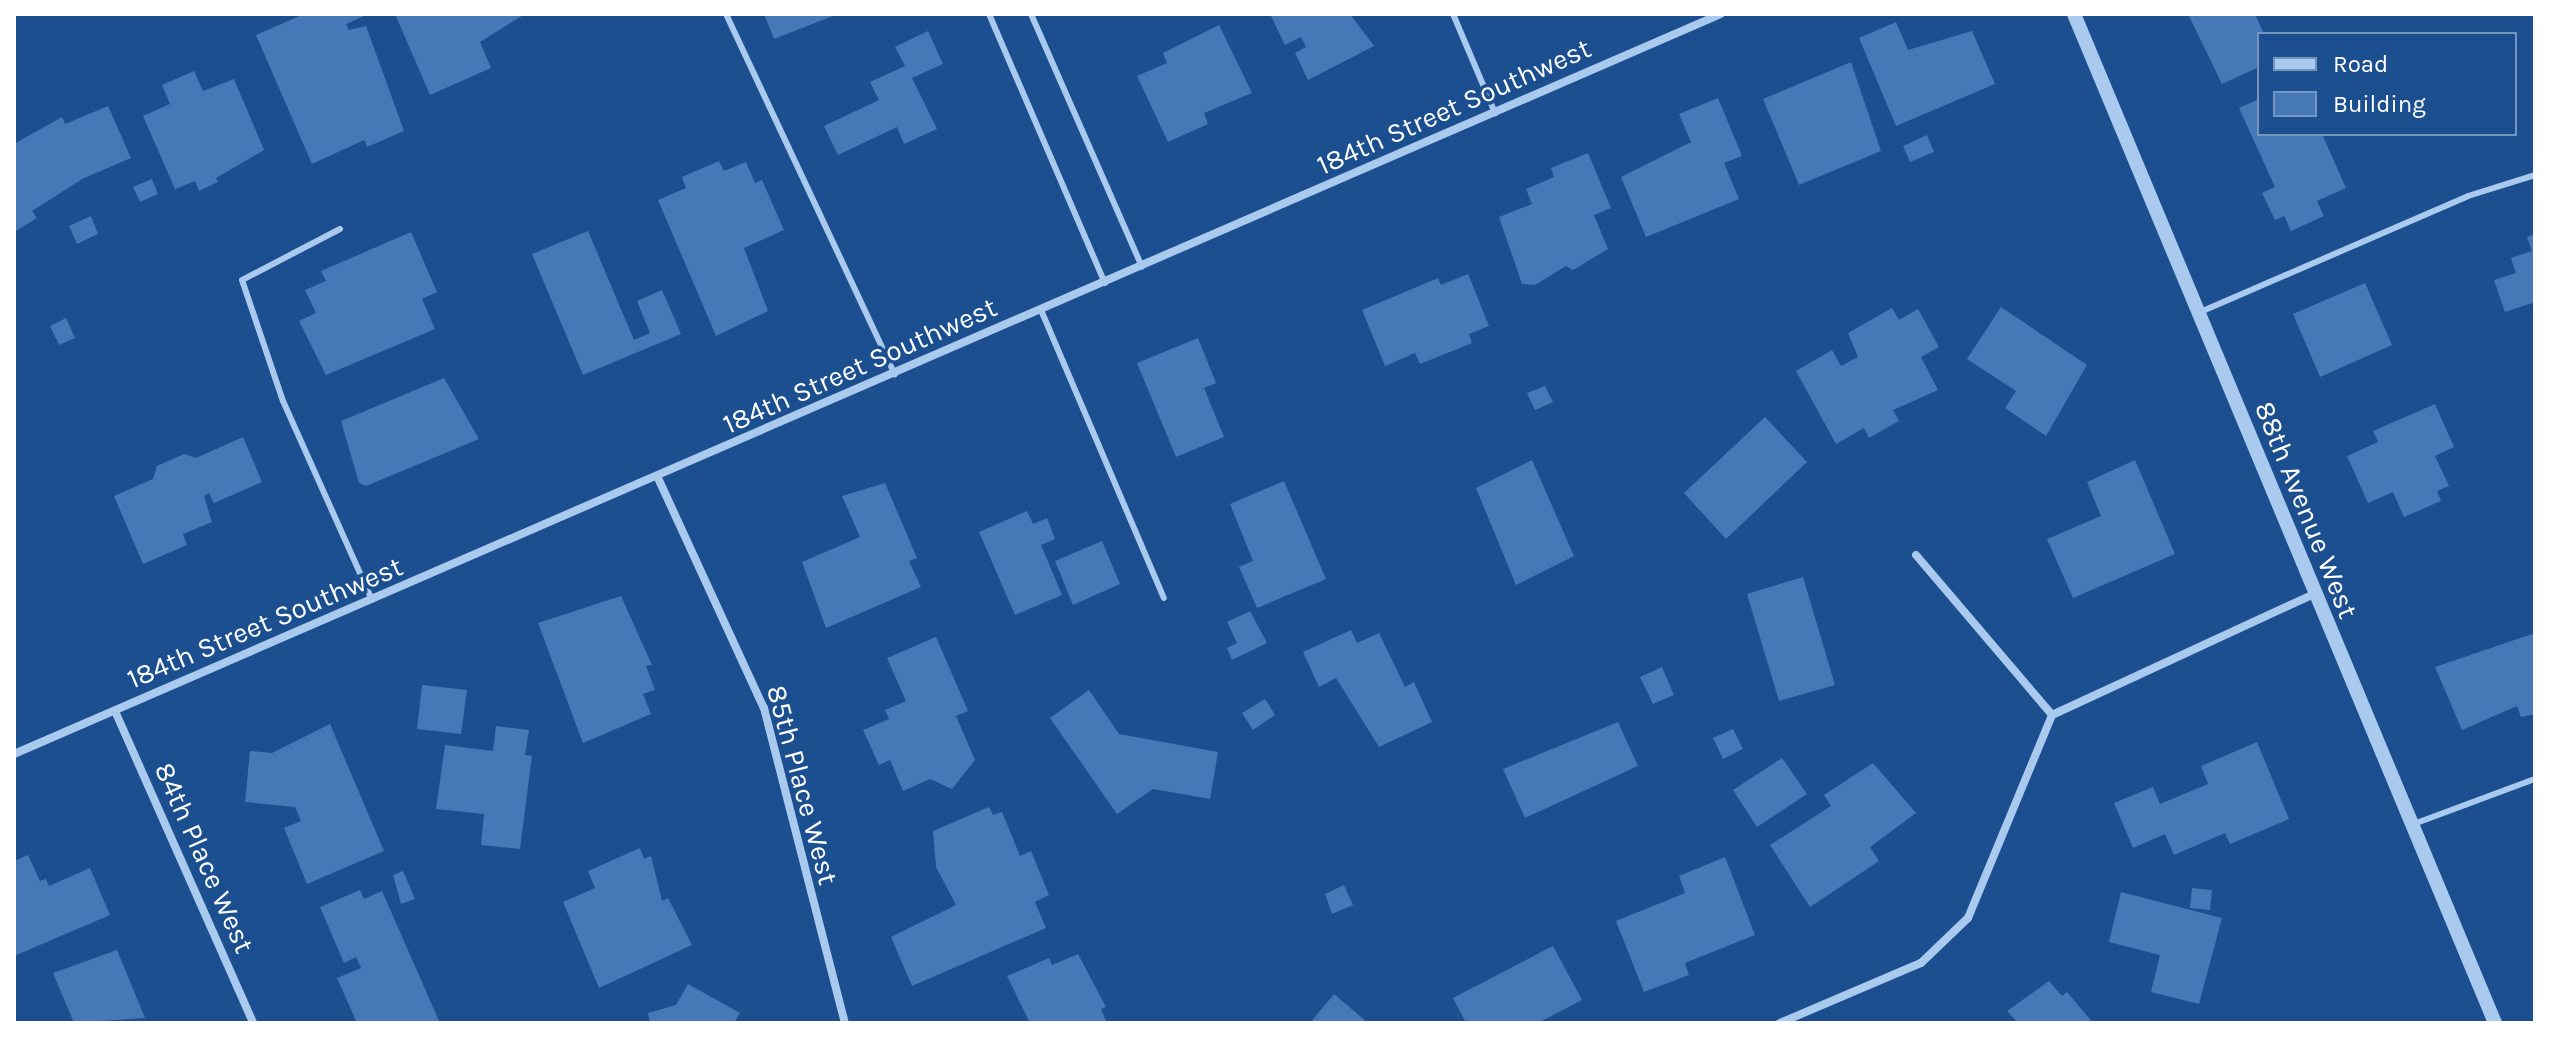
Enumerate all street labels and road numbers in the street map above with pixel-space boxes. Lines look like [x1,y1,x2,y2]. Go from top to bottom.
street label: 184th Street Southwest [1312,31,1596,183]
street label: 184th Street Southwest [718,290,1002,442]
street label: 88th Avenue West [2247,397,2365,623]
street label: 184th Street Southwest [122,550,408,696]
street label: 85th Place West [759,682,845,888]
street label: 84th Place West [147,758,261,958]

